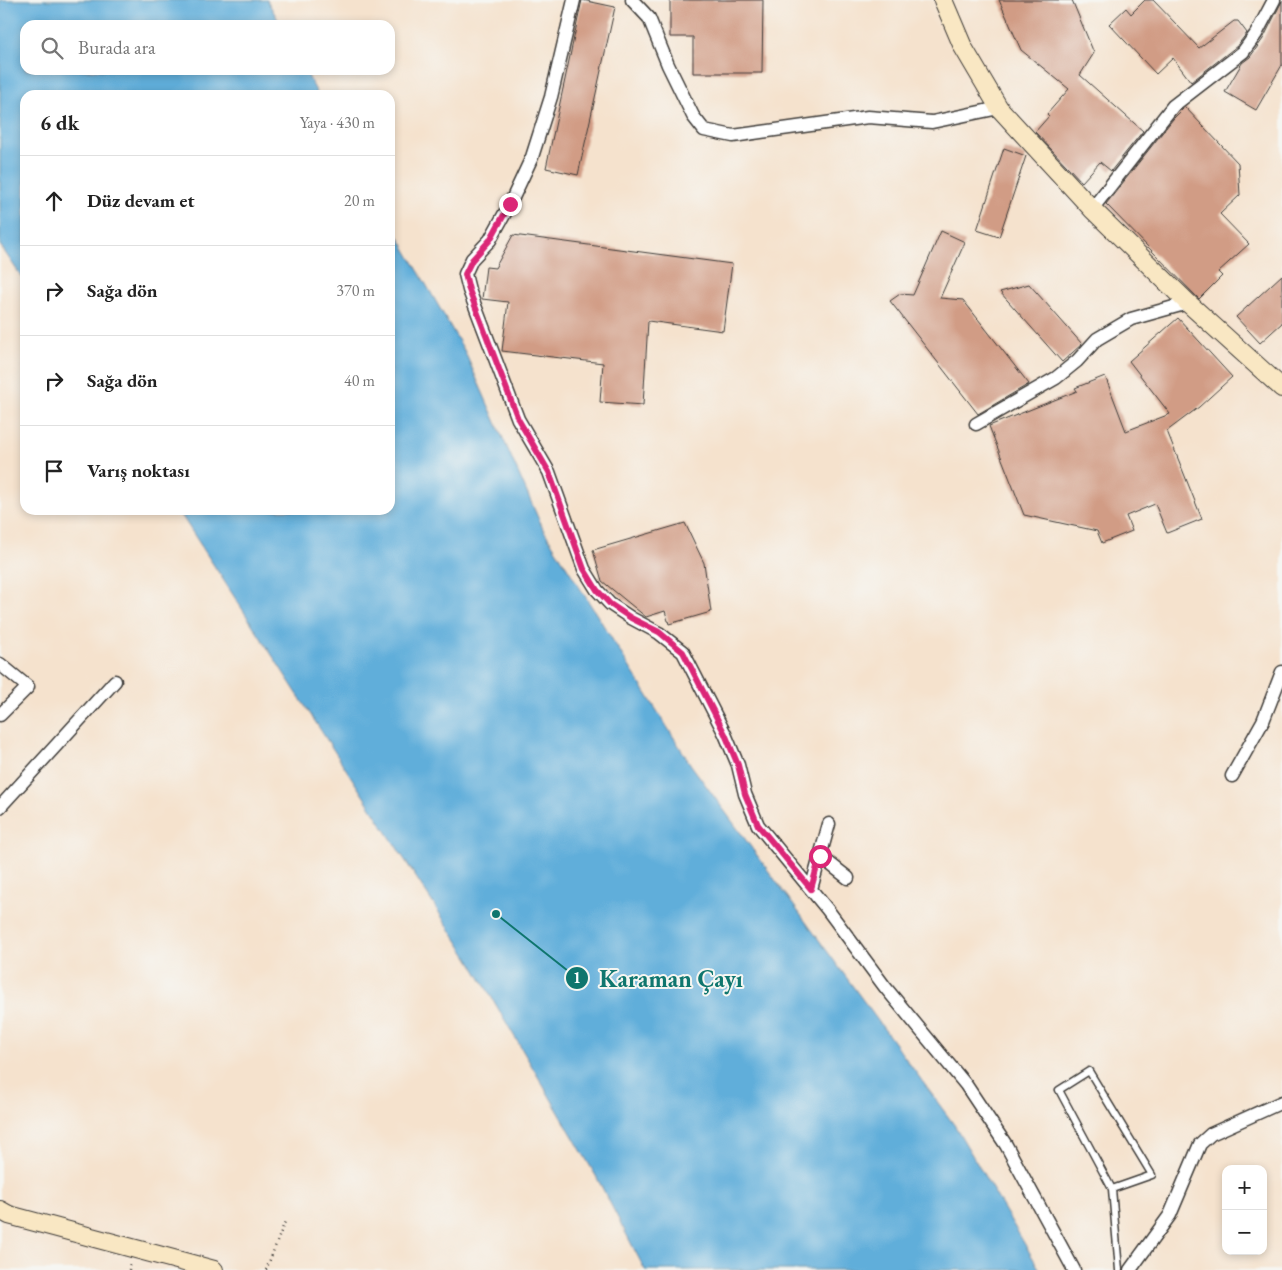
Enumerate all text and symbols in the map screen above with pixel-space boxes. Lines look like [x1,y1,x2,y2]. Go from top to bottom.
search box [20,20,395,75]
icon: search [38,34,66,62]
text: Burada ara [78,35,156,60]
text: 6 dk [40,109,79,136]
text: Yaya · 430 m [300,112,375,133]
icon: ahead [40,187,68,215]
text: Düz devam et [87,188,195,213]
text: 20 m [344,190,375,211]
route end [499,193,522,216]
icon: right [40,277,68,305]
text: Sağa dön [87,278,158,303]
text: 370 m [336,280,375,301]
icon: right [40,367,68,395]
text: Sağa dön [87,368,158,393]
text: 40 m [344,370,375,391]
icon: arrive [40,457,68,485]
text: Varış noktası [87,458,190,483]
route start [809,845,832,868]
callout: Karaman Çayı [565,959,753,998]
text: Karaman Çayı [599,963,743,995]
text: 1 [573,968,581,987]
map controls [1222,1165,1267,1255]
button: + [1222,1165,1267,1210]
button: − [1222,1210,1267,1255]

